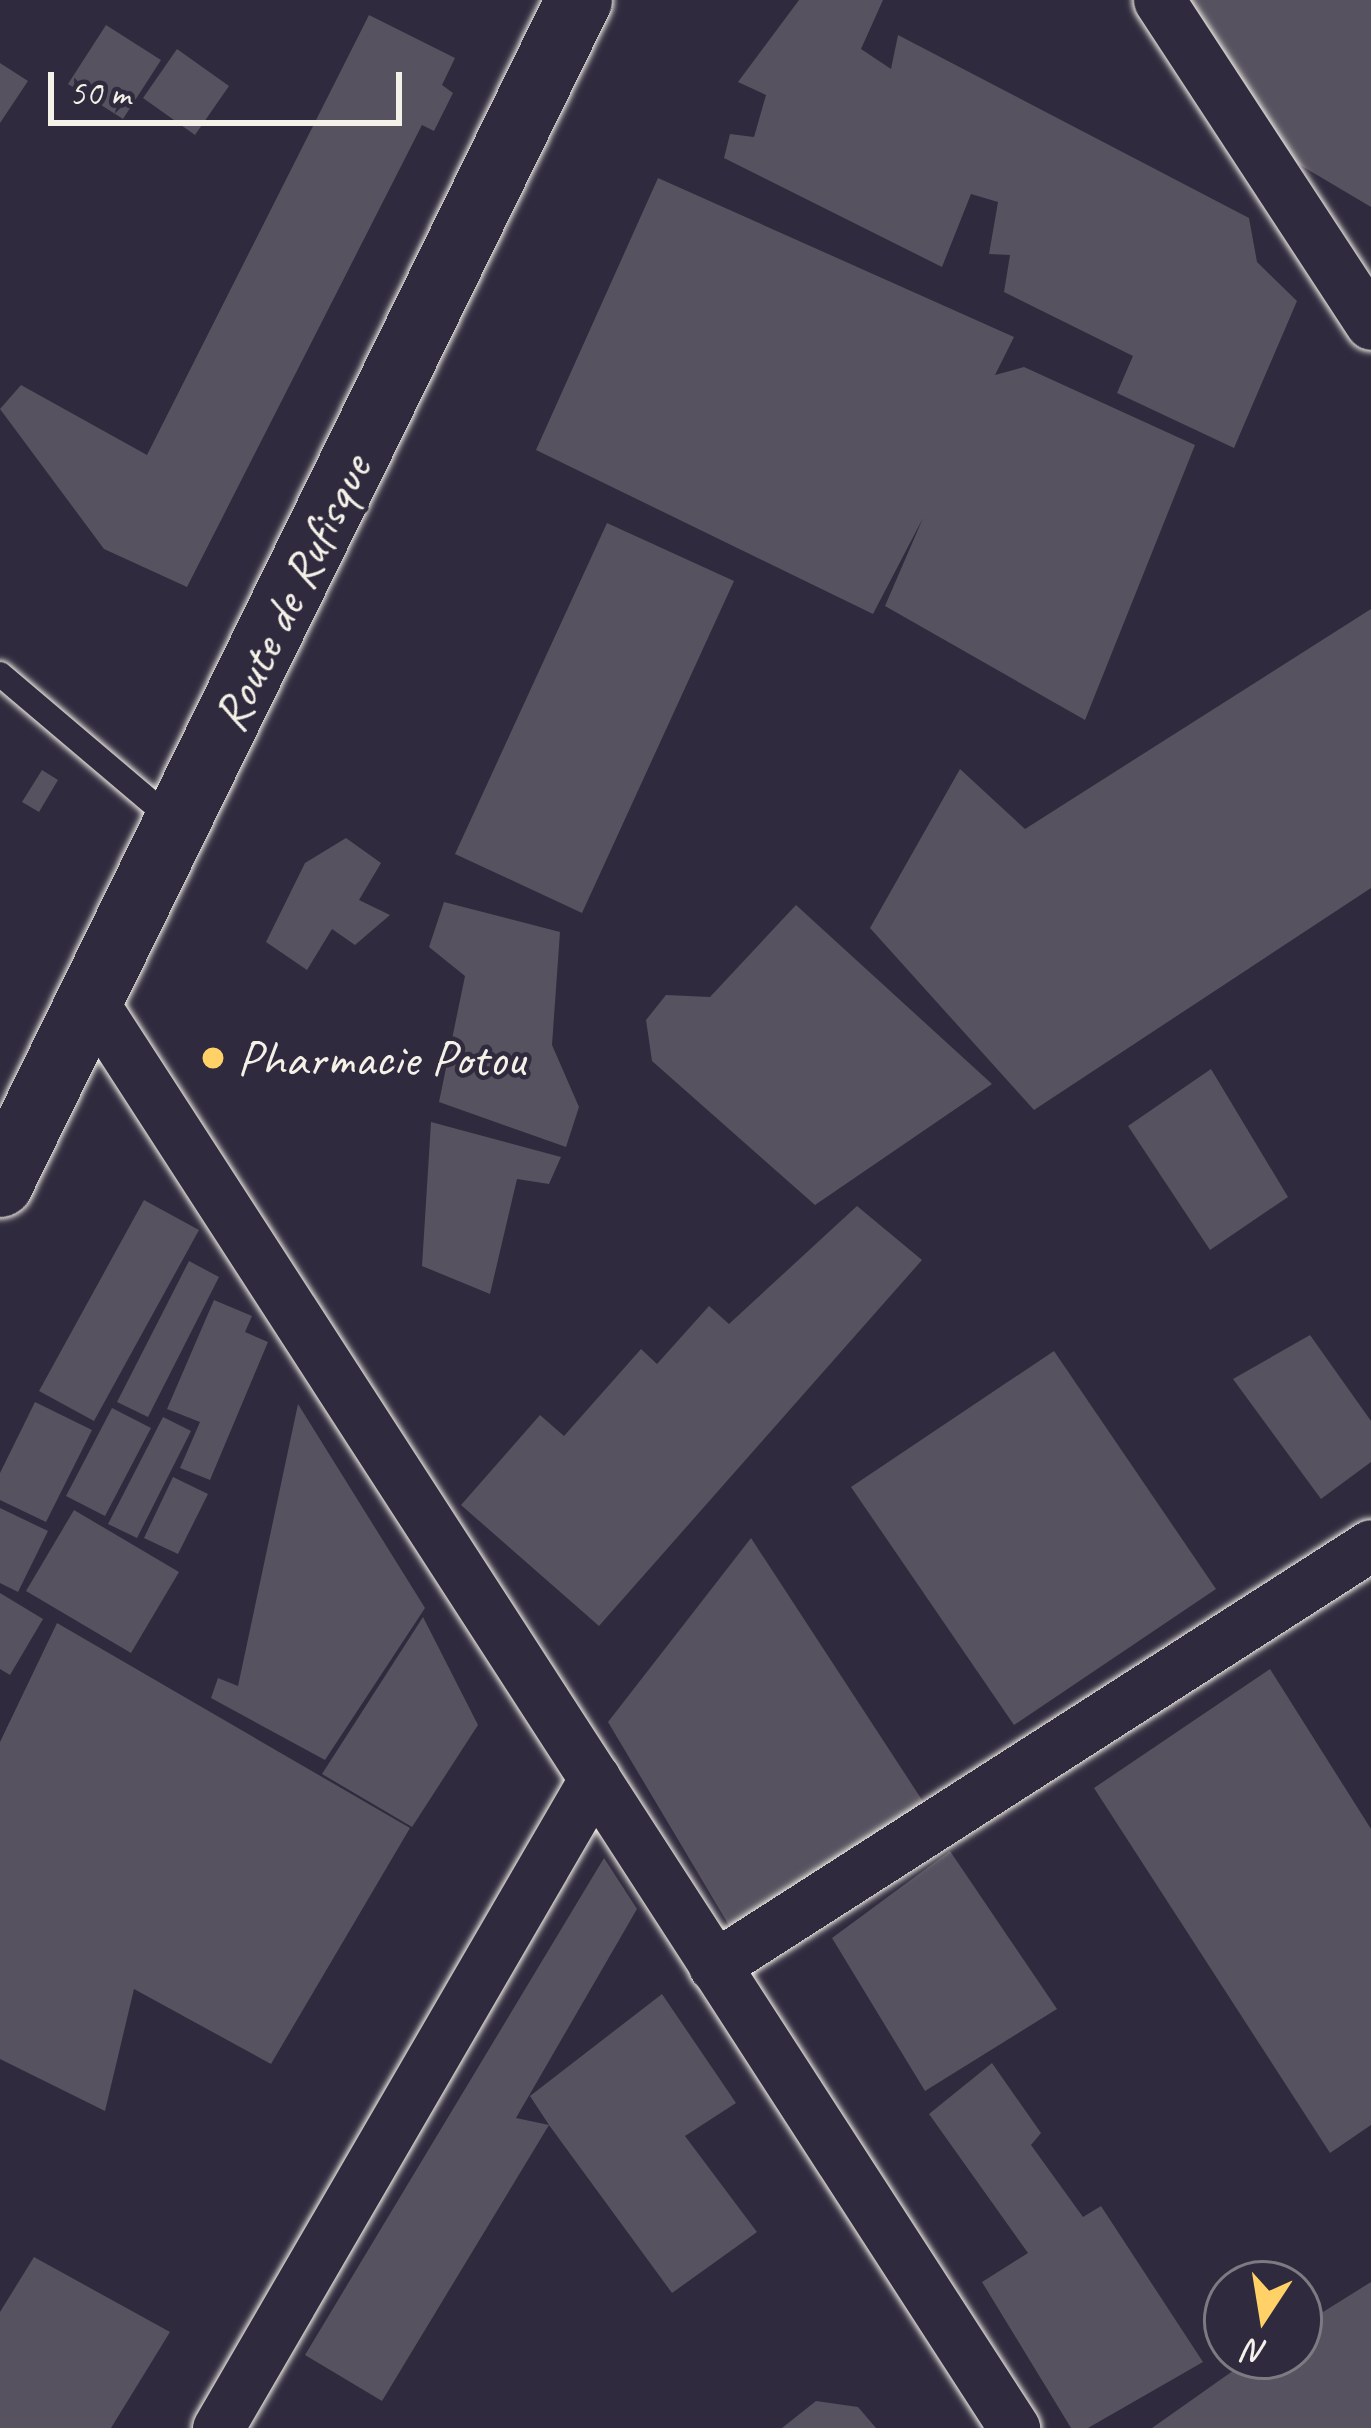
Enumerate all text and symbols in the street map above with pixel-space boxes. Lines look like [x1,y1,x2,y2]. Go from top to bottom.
scale bar [54,48,408,122]
text: 50 m [69,70,130,116]
street label: Route de Rufisque [198,445,384,741]
place label: Pharmacie Potou [237,1027,525,1089]
marker: Pharmacie Potou [200,1045,226,1071]
north arrow [1203,2260,1323,2380]
text: N [1242,2330,1271,2375]

